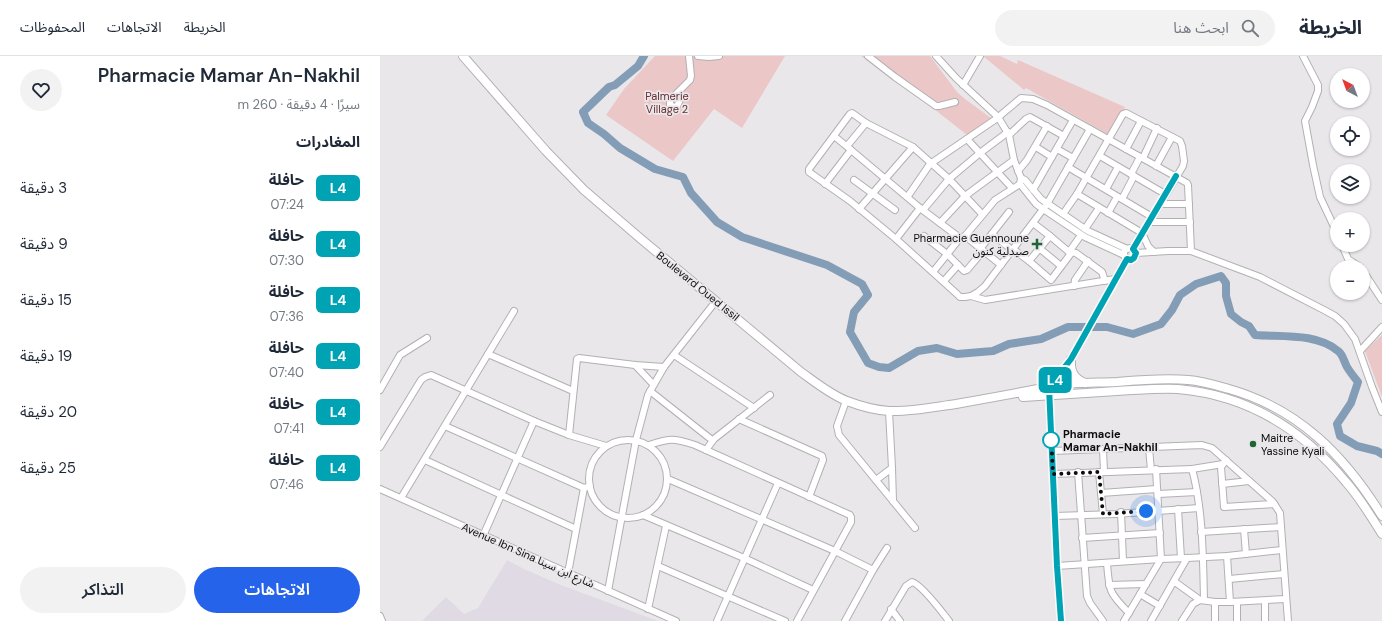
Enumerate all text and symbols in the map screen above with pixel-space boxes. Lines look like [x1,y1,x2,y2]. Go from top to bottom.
search box [995,10,1275,46]
text: الخريطة [1299,15,1362,40]
icon: search [1239,17,1261,39]
text: المحفوظات [20,18,85,36]
text: الاتجاهات [107,18,162,36]
text: الخريطة [184,18,226,36]
text: ابحث هنا [1173,18,1229,38]
text: Pharmacie Mamar An-Nakhil [98,63,360,88]
north arrow [1330,68,1370,108]
map controls [1330,68,1370,300]
button: heart [20,69,62,111]
park label: Palmerie Village 2 [645,89,689,116]
text: سيرًا · 4 دقيقة · 260 m [237,96,360,113]
button: locate [1330,116,1370,156]
text: المغادرات [296,132,360,152]
button: layers [1330,164,1370,204]
text: حافلة [269,170,304,190]
text: 3 دقيقة [20,178,67,198]
text: L4 [330,179,346,197]
text: 07:24 [271,196,304,213]
button: + [1330,212,1370,252]
text: حافلة [269,226,304,246]
place label: Pharmacie Guennoune صيدلية كنون [913,231,1029,258]
text: 9 دقيقة [20,234,68,254]
text: L4 [330,235,346,253]
marker: Pharmacie Guennoune صيدلية كنون [1032,239,1042,249]
street label: Boulevard Oued Issil [654,248,742,324]
text: 07:30 [269,252,304,269]
button: − [1330,260,1370,300]
text: حافلة [269,282,304,302]
text: 15 دقيقة [20,290,72,310]
text: L4 [330,291,346,309]
text: 07:36 [270,308,304,325]
text: حافلة [269,338,304,358]
text: 19 دقيقة [20,346,72,366]
text: L4 [330,347,346,365]
text: 07:40 [269,364,304,381]
line badge: L4 [1037,367,1073,393]
text: L4 [1047,371,1063,389]
text: حافلة [269,394,304,414]
text: 20 دقيقة [20,402,77,422]
text: L4 [330,403,346,421]
text: 07:41 [274,420,304,437]
place label: Pharmacie Mamar An-Nakhil [1063,427,1158,454]
marker: Pharmacie Mamar An-Nakhil [1042,431,1060,449]
place label: Maitre Yassine Kyali [1261,431,1324,458]
marker: Maitre Yassine Kyali [1248,439,1258,449]
text: حافلة [269,450,304,470]
text: 25 دقيقة [20,458,76,478]
text: L4 [330,459,346,477]
text: 07:46 [270,476,304,493]
your location [1136,501,1156,521]
street label: Avenue Ibn Sina شارع ابن سينا [459,519,597,592]
button: التذاكر [20,567,186,613]
button: الاتجاهات [194,567,360,613]

